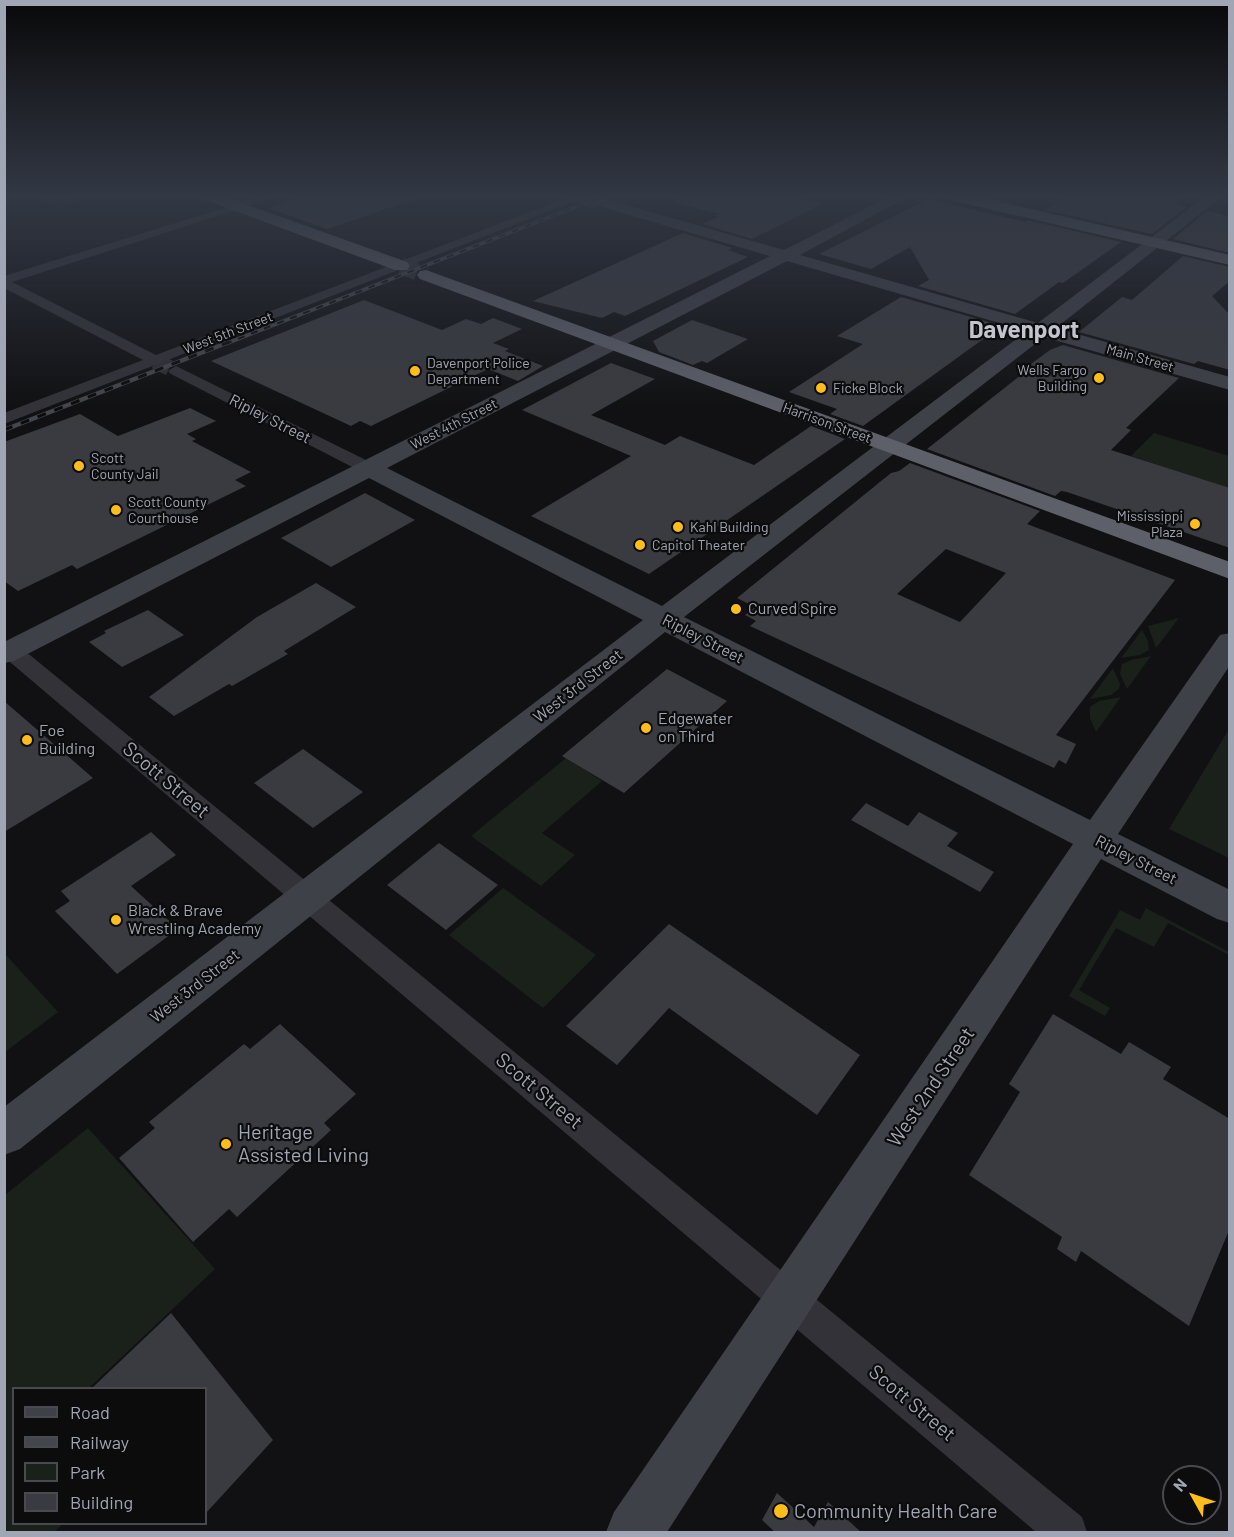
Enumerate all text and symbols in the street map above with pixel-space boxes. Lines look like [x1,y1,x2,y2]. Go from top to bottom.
street label: West 5th Street [181,308,275,358]
district label: Davenport [969,316,1079,344]
street label: Main Street [1104,340,1176,376]
place label: Davenport Police Department [427,355,530,388]
place label: Wells Fargo Building [1017,362,1087,394]
marker: Davenport Police Department [408,364,422,378]
marker: Wells Fargo Building [1092,371,1106,385]
place label: Ficke Block [833,380,903,396]
marker: Ficke Block [814,381,828,395]
street label: Ripley Street [226,390,314,448]
street label: West 4th Street [408,395,500,453]
street label: Harrison Street [780,399,874,447]
place label: Scott County Jail [91,450,159,482]
marker: Scott County Jail [72,459,86,473]
place label: Scott County Courthouse [128,494,207,526]
marker: Scott County Courthouse [109,503,123,517]
place label: Mississippi Plaza [1117,508,1183,540]
marker: Mississippi Plaza [1188,517,1202,531]
place label: Kahl Building [690,519,768,535]
marker: Kahl Building [671,520,685,534]
place label: Capitol Theater [652,537,745,553]
marker: Capitol Theater [633,538,647,552]
place label: Curved Spire [748,599,837,619]
marker: Curved Spire [729,602,743,616]
street label: Ripley Street [659,610,747,668]
street label: West 3rd Street [530,645,626,727]
place label: Edgewater on Third [658,709,733,747]
place label: Foe Building [39,721,95,759]
marker: Edgewater on Third [639,721,653,735]
marker: Foe Building [20,733,34,747]
street label: Scott Street [118,737,214,823]
street label: Ripley Street [1092,831,1180,889]
place label: Black & Brave Wrestling Academy [128,901,261,939]
marker: Black & Brave Wrestling Academy [109,913,123,927]
street label: West 3rd Street [147,945,243,1027]
street label: West 2nd Street [882,1023,980,1151]
street label: Scott Street [491,1048,587,1134]
place label: Heritage Assisted Living [238,1120,369,1167]
marker: Heritage Assisted Living [219,1137,233,1151]
street label: Scott Street [864,1360,960,1446]
legend [12,1387,207,1525]
text: Road [70,1401,110,1423]
text: Railway [70,1431,129,1453]
text: Park [70,1461,105,1483]
north arrow [1162,1465,1222,1525]
text: N [1169,1474,1190,1495]
text: Building [70,1491,133,1513]
place label: Community Health Care [794,1499,998,1523]
marker: Community Health Care [772,1502,790,1520]

